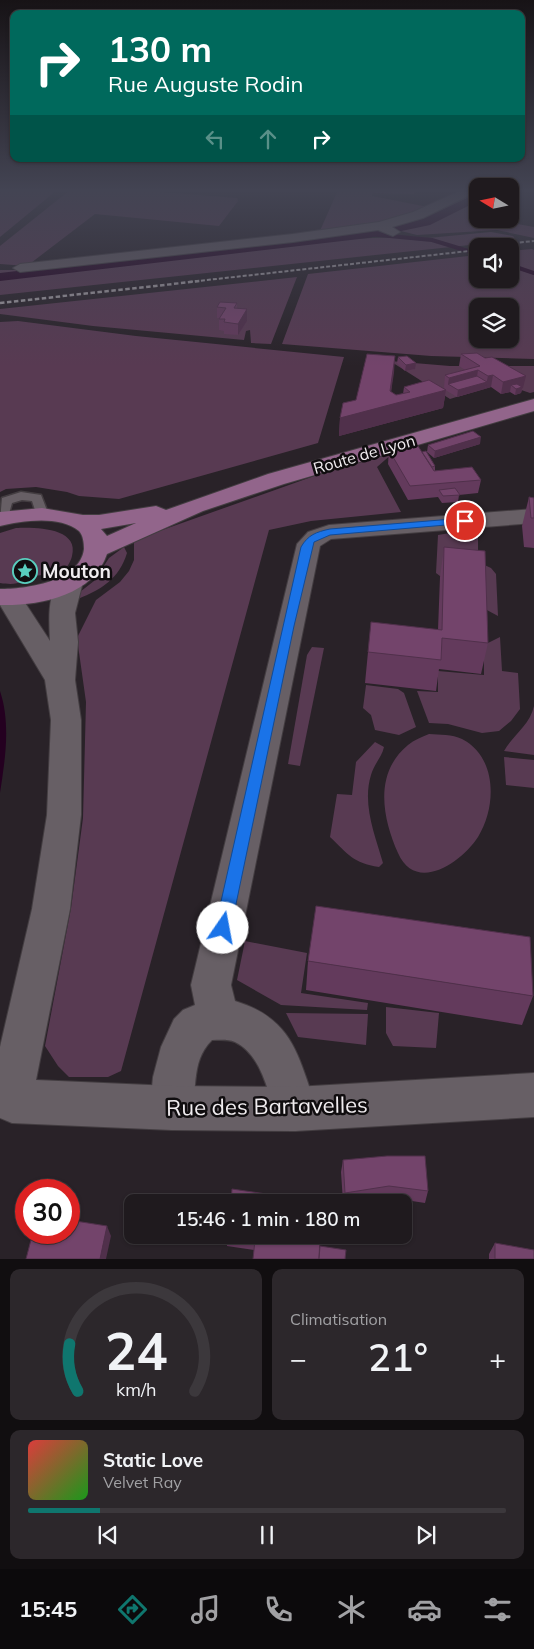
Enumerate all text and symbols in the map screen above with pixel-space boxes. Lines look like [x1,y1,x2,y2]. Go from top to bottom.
text: 130 m [108,27,212,71]
icon: right [25,30,90,95]
text: Rue Auguste Rodin [108,70,303,98]
icon: left [201,125,229,153]
icon: ahead [254,125,282,153]
icon: right [307,125,335,153]
north arrow [469,178,519,228]
map controls [469,178,519,348]
button: sound [469,238,519,288]
button: layers [469,298,519,348]
street label: Route de Lyon [311,430,417,478]
pin [444,500,486,542]
icon: arrive [451,507,479,535]
place icon: Mouton [12,558,38,584]
place label: Mouton [42,559,111,583]
position arrow [196,901,248,953]
street label: Rue des Bartavelles [166,1090,368,1122]
speed limit sign: 30 [15,1179,80,1244]
text: 15:46 · 1 min · 180 m [175,1207,361,1231]
text: Climatisation [290,1309,387,1329]
text: 24 [105,1318,167,1383]
text: 21° [368,1333,428,1381]
text: − [290,1341,307,1376]
text: + [489,1341,506,1376]
text: km/h [116,1378,156,1400]
text: Static Love [103,1448,203,1472]
text: Velvet Ray [103,1472,182,1492]
icon: previous [94,1521,122,1549]
icon: pause [253,1521,281,1549]
icon: next [412,1521,440,1549]
icon: directions [115,1592,150,1627]
icon: music [188,1592,223,1627]
icon: phone [261,1592,296,1627]
icon: climate [334,1592,369,1627]
icon: car [407,1592,442,1627]
icon: filters [480,1592,515,1627]
text: 15:45 [19,1595,77,1623]

